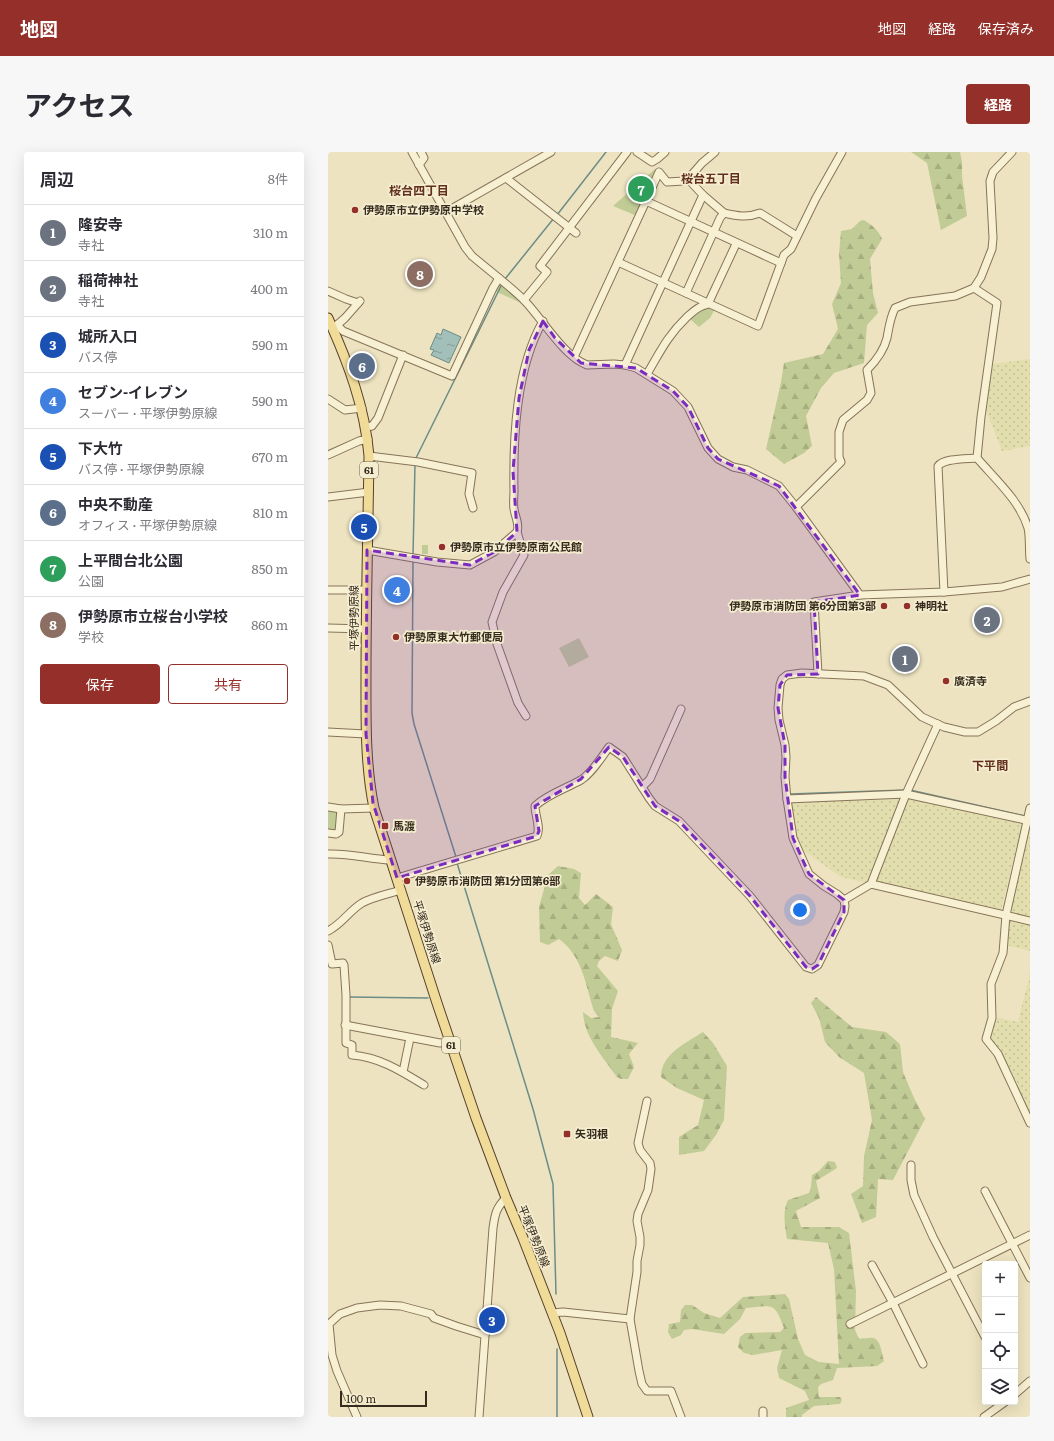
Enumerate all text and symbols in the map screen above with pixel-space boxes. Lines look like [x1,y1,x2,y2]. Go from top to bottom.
text: 地図 [20,14,58,42]
text: 地図 [878,18,906,38]
text: 経路 [928,18,956,38]
text: 保存済み [978,18,1034,38]
text: アクセス [24,83,135,125]
button: 経路 [966,84,1030,124]
text: 周辺 [40,166,74,191]
text: 8件 [268,169,288,188]
district label: 桜台五丁目 [681,169,741,187]
pin: 7 [628,174,654,204]
district label: 桜台四丁目 [389,181,449,199]
place label: 伊勢原市立伊勢原中学校 [363,201,484,217]
marker: 伊勢原市立伊勢原中学校 [350,205,360,215]
text: 隆安寺 [78,212,123,235]
text: 1 [50,223,56,242]
text: 310 m [253,223,288,242]
text: 寺社 [78,235,104,254]
pin: 8 [407,259,433,289]
text: 稲荷神社 [78,268,138,291]
text: 2 [50,279,56,298]
text: 400 m [251,279,288,298]
text: 寺社 [78,291,104,310]
text: 城所入口 [78,324,138,347]
text: 3 [49,335,57,354]
text: 590 m [252,335,288,354]
text: バス停 [78,347,117,366]
pin: 6 [349,351,375,381]
text: セブン-イレブン [78,380,188,403]
text: 4 [49,391,57,410]
text: 590 m [252,391,288,410]
text: スーパー · 平塚伊勢原線 [78,403,217,422]
text: 下大竹 [78,436,123,459]
text: 5 [49,447,57,466]
text: 670 m [252,447,288,466]
text: バス停 · 平塚伊勢原線 [78,459,205,478]
road number: 61 [360,462,378,478]
text: 中央不動産 [78,492,153,515]
text: 6 [49,503,57,522]
text: 810 m [253,503,288,522]
pin: 5 [351,512,377,542]
text: オフィス · 平塚伊勢原線 [78,515,217,534]
place label: 伊勢原市立伊勢原南公民館 [450,538,582,554]
marker: 伊勢原市立伊勢原南公民館 [437,542,447,552]
text: 上平間台北公園 [78,548,183,571]
text: 7 [49,559,57,578]
text: 850 m [252,559,288,578]
text: 公園 [78,571,104,590]
pin: 4 [384,575,410,605]
street label: 平塚伊勢原線 [345,585,361,651]
place label: 伊勢原市消防団 第6分団第3部 [729,597,876,613]
place label: 神明社 [915,597,948,613]
marker: 伊勢原市消防団 第6分団第3部 [879,601,889,611]
marker: 神明社 [902,601,912,611]
text: 伊勢原市立桜台小学校 [78,604,228,627]
pin: 2 [974,605,1000,635]
text: 8 [49,615,57,634]
text: 860 m [251,615,288,634]
text: 学校 [78,627,104,646]
place label: 伊勢原東大竹郵便局 [404,628,503,644]
marker: 伊勢原東大竹郵便局 [391,632,401,642]
pin: 1 [892,644,918,674]
button: 保存 [40,664,160,704]
button: 共有 [168,664,288,704]
place label: 廣済寺 [954,672,987,688]
marker: 廣済寺 [941,676,951,686]
district label: 下平間 [972,756,1008,774]
place label: 馬渡 [393,817,415,833]
marker: 馬渡 [380,821,390,831]
place label: 伊勢原市消防団 第1分団第6部 [415,872,560,888]
marker: 伊勢原市消防団 第1分団第6部 [402,876,412,886]
street label: 平塚伊勢原線 [410,898,446,966]
your location [790,900,810,920]
road number: 61 [442,1037,460,1053]
place label: 矢羽根 [575,1125,608,1141]
marker: 矢羽根 [562,1129,572,1139]
street label: 平塚伊勢原線 [515,1202,555,1269]
map controls [982,1261,1018,1405]
button: + [982,1261,1018,1297]
button: − [982,1297,1018,1333]
pin: 3 [479,1305,505,1335]
button: locate [982,1333,1018,1369]
button: layers [982,1369,1018,1405]
scale bar [340,1389,427,1408]
text: 100 m [346,1390,376,1406]

